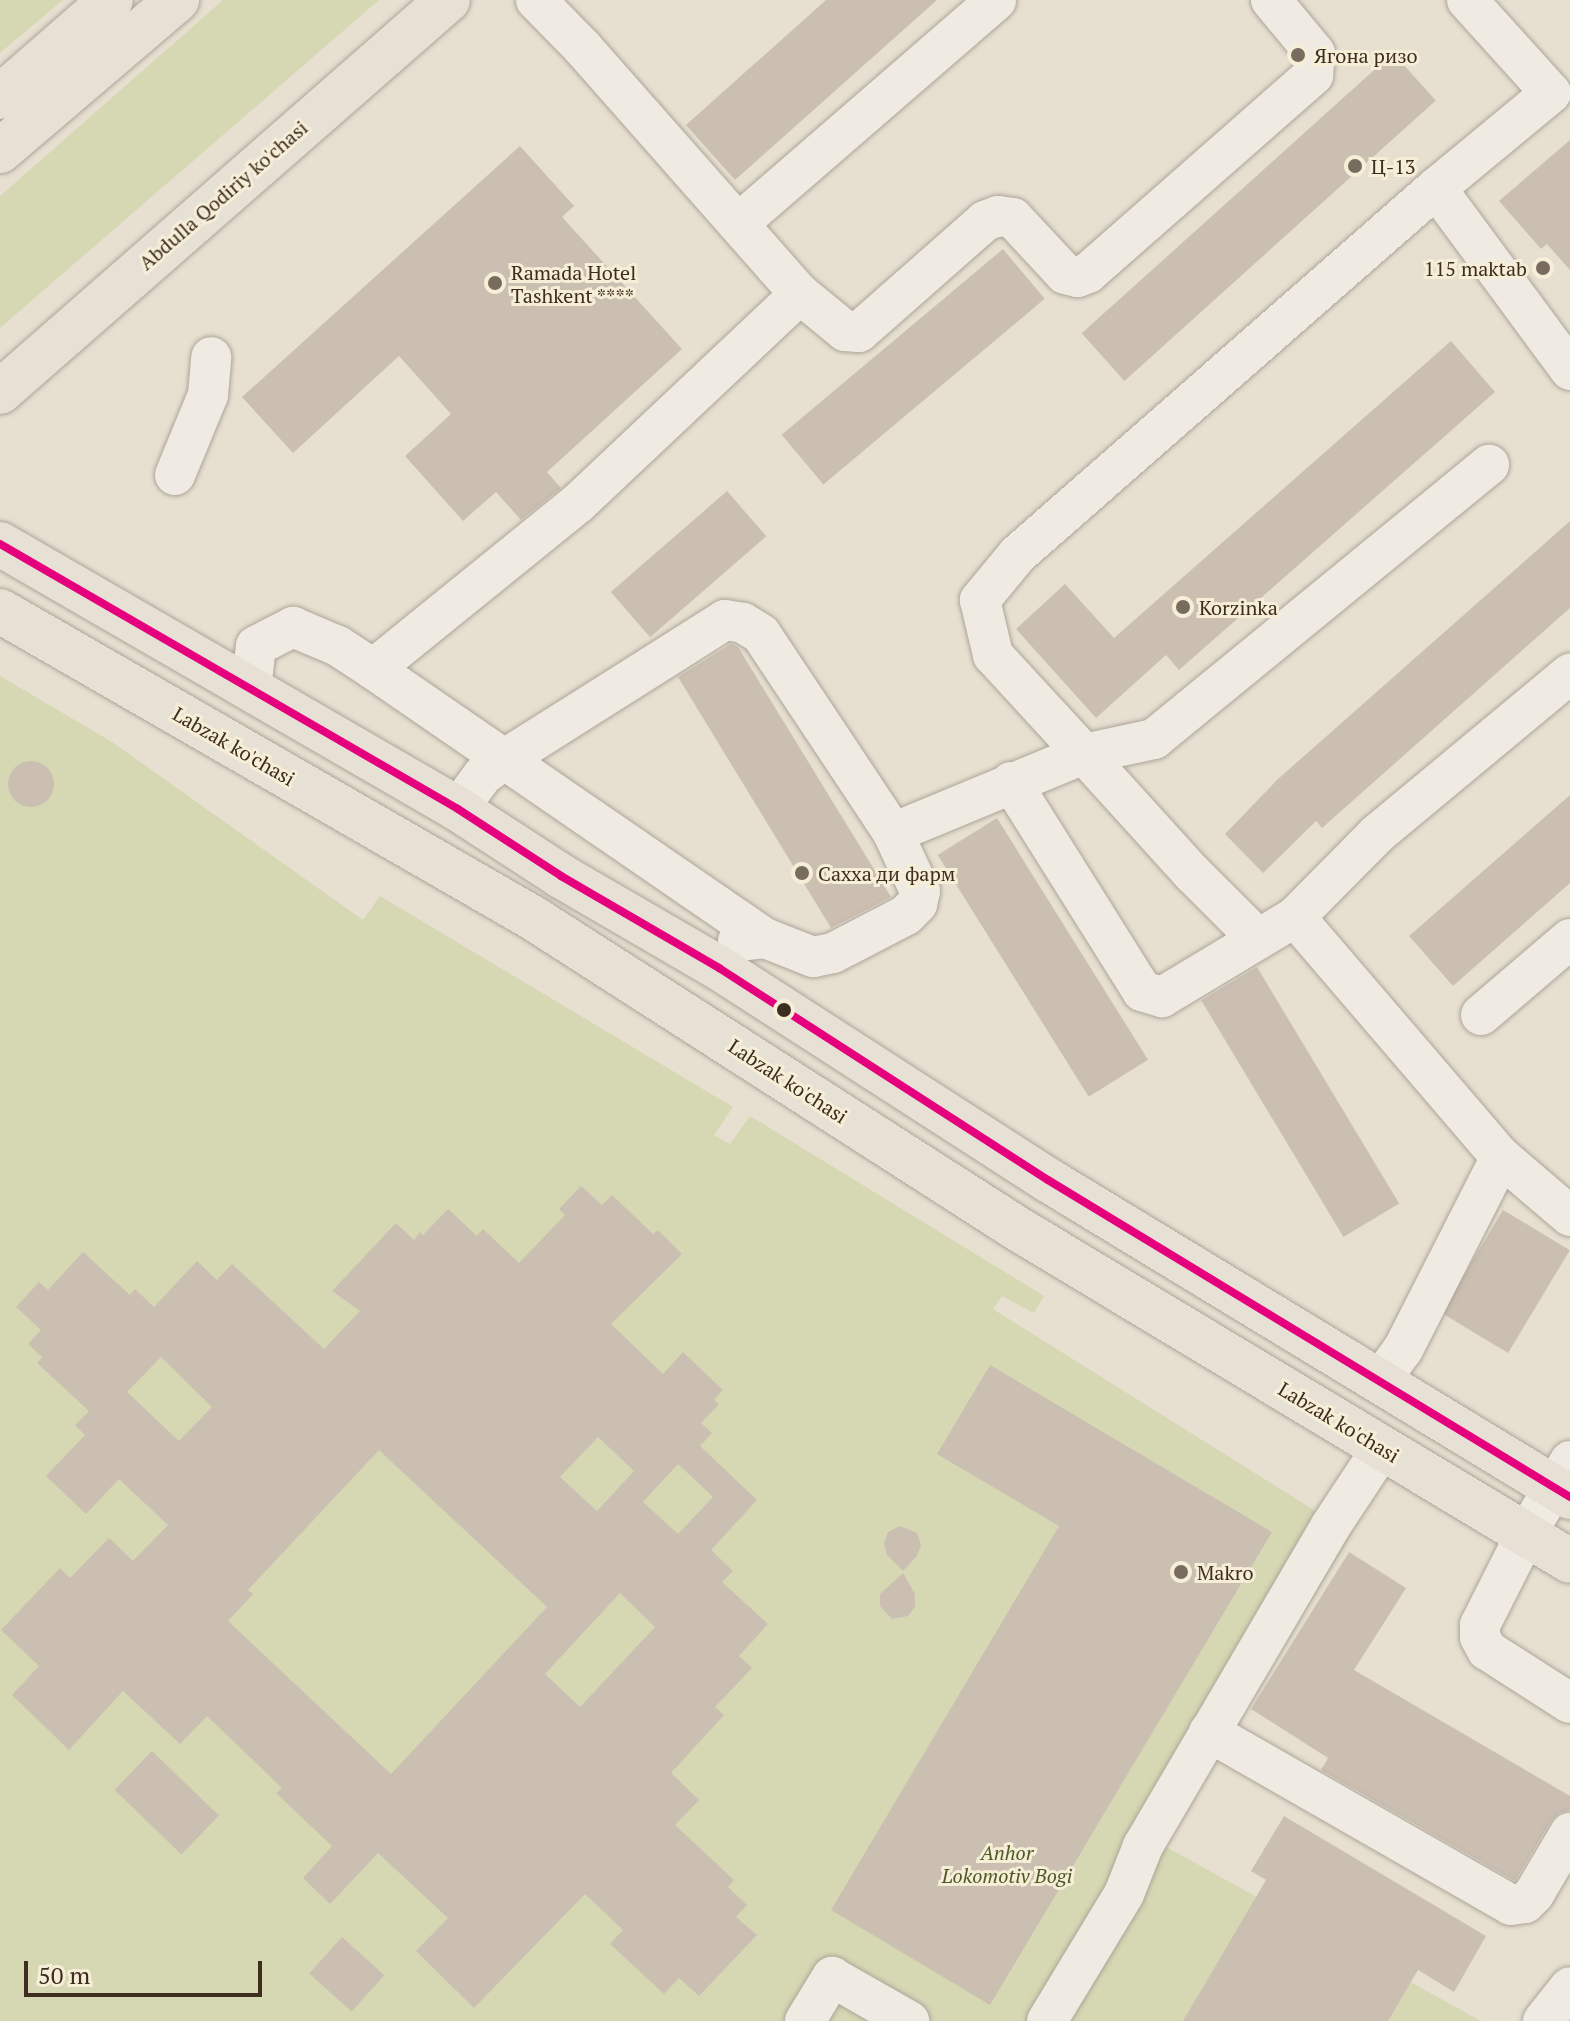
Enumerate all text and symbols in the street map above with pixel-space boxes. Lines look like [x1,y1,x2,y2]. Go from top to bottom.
place label: Ягона ризо [1314,43,1418,67]
marker: Ягона ризо [1289,46,1307,64]
street label: Abdulla Qodiriy ko'chasi [134,115,312,275]
place label: Ц-13 [1371,154,1415,178]
marker: Ц-13 [1346,157,1364,175]
place label: 115 maktab [1424,256,1527,280]
marker: 115 maktab [1534,259,1552,277]
place label: Ramada Hotel Tashkent **** [511,260,636,307]
marker: Ramada Hotel Tashkent **** [486,274,504,292]
place label: Korzinka [1199,595,1278,619]
marker: Korzinka [1174,598,1192,616]
street label: Labzak ko'chasi [169,701,299,791]
place label: Сахха ди фарм [818,861,956,885]
marker: Сахха ди фарм [793,864,811,882]
unlabelled marker [776,1002,792,1018]
street label: Labzak ko'chasi [724,1034,852,1128]
street label: Labzak ko'chasi [1274,1377,1404,1467]
place label: Makro [1197,1560,1253,1584]
marker: Makro [1172,1563,1190,1581]
park label: Anhor Lokomotiv Bogi [942,1841,1072,1888]
scale bar [28,1945,266,1995]
text: 50 m [38,1959,90,1991]

